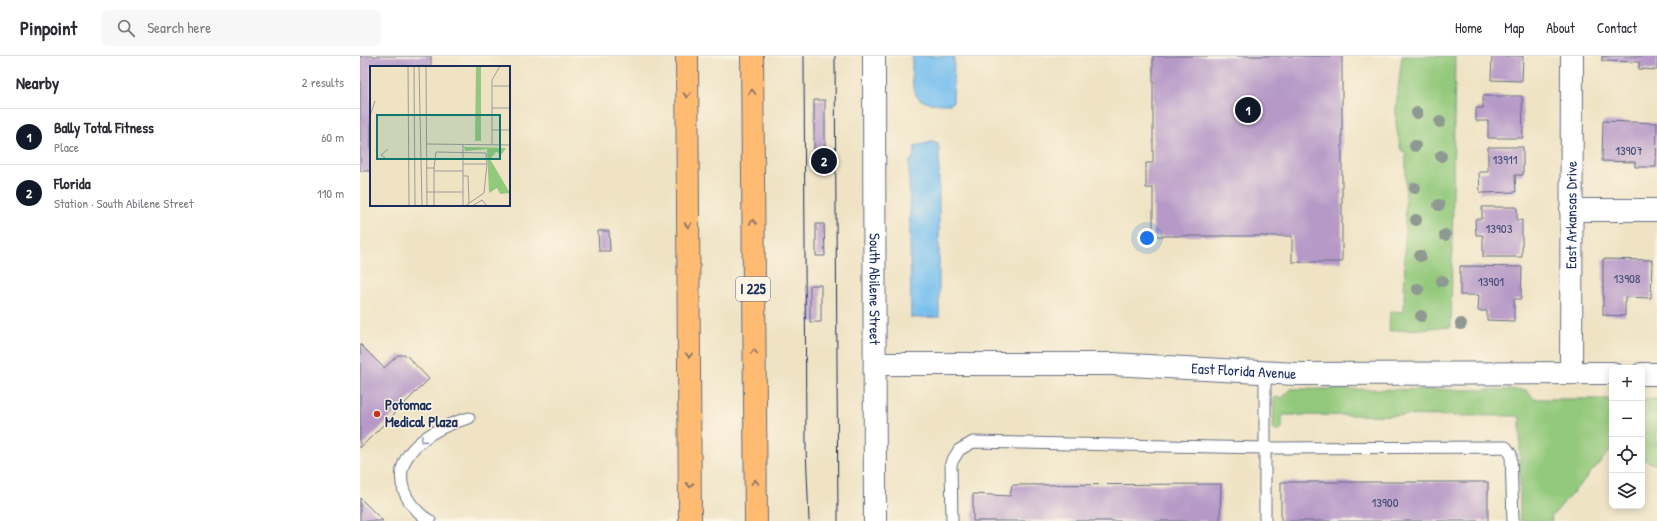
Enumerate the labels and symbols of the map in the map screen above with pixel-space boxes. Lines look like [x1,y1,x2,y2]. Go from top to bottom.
inset map [370,66,510,206]
one-way arrow [748,89,756,95]
one-way arrow [683,92,691,98]
pin: 1 [1235,95,1261,125]
house number: 13907 [1615,141,1643,159]
pin: 2 [811,146,837,176]
house number: 13911 [1493,150,1518,168]
street label: East Arkansas Drive [1560,161,1582,269]
one-way arrow [749,219,757,225]
house number: 13903 [1486,219,1513,237]
one-way arrow [684,222,692,228]
your location [1137,228,1157,248]
street label: South Abilene Street [864,233,886,346]
house number: 13908 [1614,269,1641,287]
house number: 13901 [1478,272,1504,290]
road number: I 225 [736,277,770,301]
one-way arrow [750,349,758,355]
one-way arrow [685,352,693,358]
street label: East Florida Avenue [1191,357,1297,384]
place label: Potomac Medical Plaza [385,394,458,432]
marker: Potomac Medical Plaza [372,409,382,419]
one-way arrow [420,436,427,443]
one-way arrow [751,479,759,485]
one-way arrow [686,482,694,488]
house number: 13900 [1372,493,1399,511]

